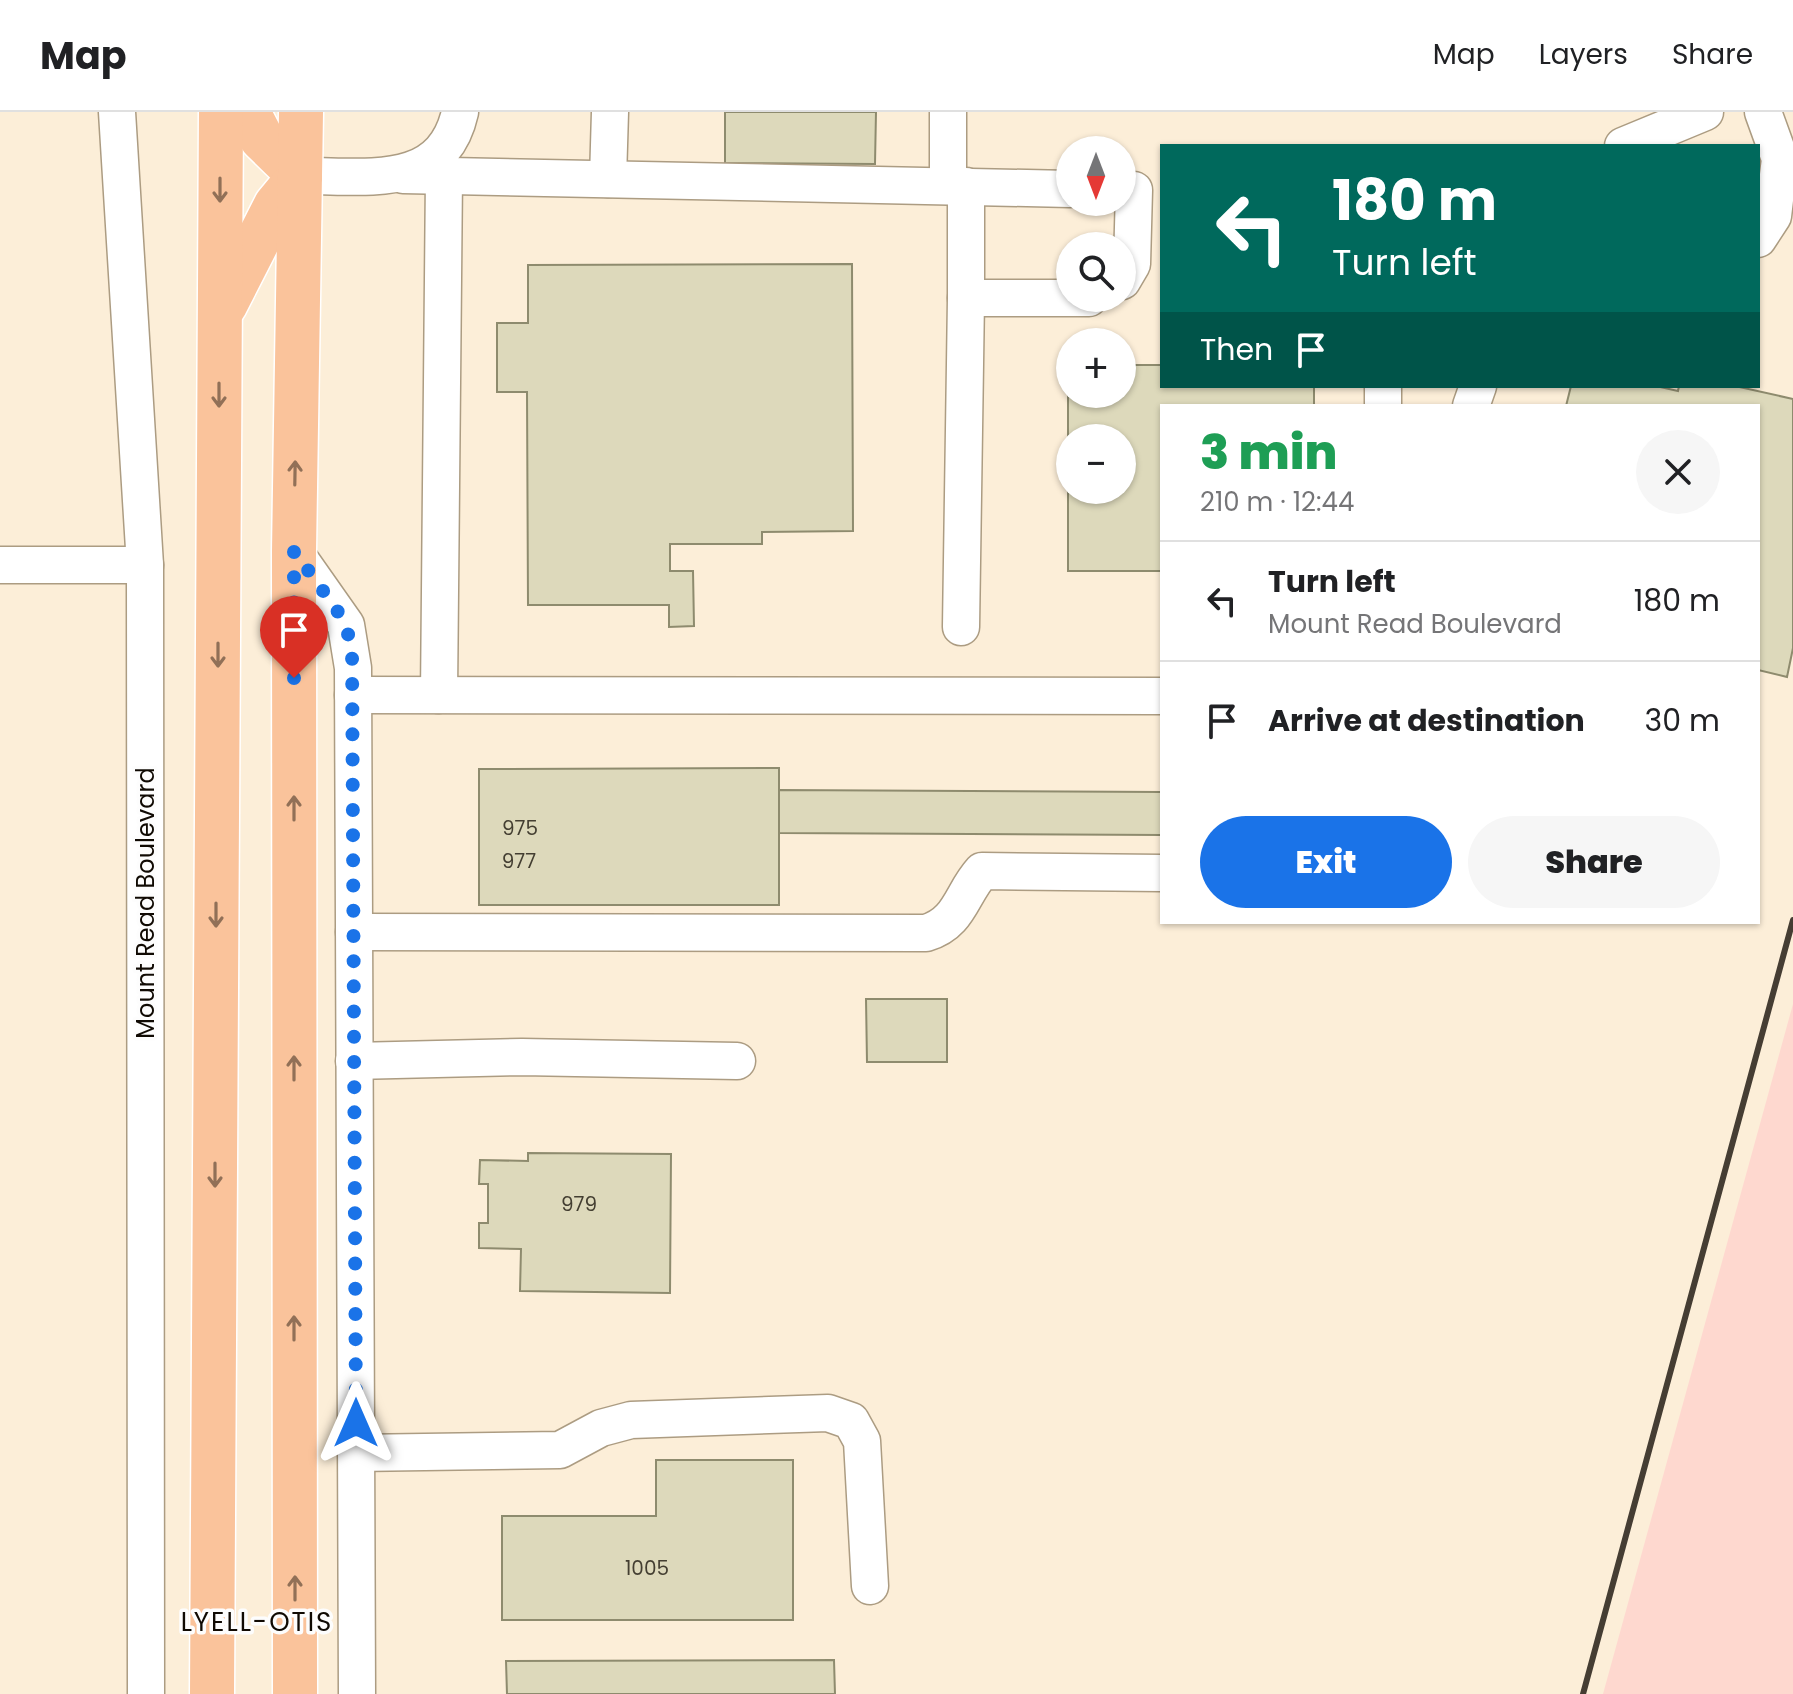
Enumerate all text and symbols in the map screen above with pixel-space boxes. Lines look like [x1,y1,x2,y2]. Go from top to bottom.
text: Map [40,29,127,82]
text: Map [1433,35,1495,74]
text: Layers [1539,35,1628,74]
text: Share [1672,35,1753,74]
north arrow [1056,136,1136,216]
map controls [1056,136,1136,504]
text: 180 m [1332,161,1497,240]
one-way arrow [212,176,228,203]
icon: left [1200,176,1304,280]
button: search [1056,232,1136,312]
text: Turn left [1332,237,1477,288]
button: + [1056,328,1136,408]
text: Then [1200,328,1273,371]
icon: arrive [1289,328,1333,372]
one-way arrow [211,381,227,408]
text: 3 min [1200,419,1337,486]
button: − [1056,424,1136,504]
button: close [1636,430,1720,514]
one-way arrow [287,460,303,487]
text: 210 m · 12:44 [1200,484,1354,520]
text: Turn left [1268,560,1396,603]
icon: left [1200,579,1244,623]
text: 180 m [1634,579,1720,622]
pin [260,596,328,678]
text: Mount Read Boulevard [1268,606,1562,642]
icon: arrive [272,608,316,652]
one-way arrow [210,641,226,668]
icon: arrive [1200,699,1244,743]
text: Arrive at destination [1268,699,1585,742]
text: 30 m [1645,699,1720,742]
street label: Mount Read Boulevard [129,767,162,1039]
one-way arrow [286,795,302,822]
house number: 975 [502,814,538,842]
button: Exit [1200,816,1452,908]
button: Share [1468,816,1720,908]
house number: 977 [502,847,536,875]
one-way arrow [208,901,224,928]
one-way arrow [286,1055,302,1082]
one-way arrow [207,1161,223,1188]
house number: 979 [561,1190,597,1218]
one-way arrow [286,1315,302,1342]
position arrow [314,1381,398,1465]
house number: 1005 [625,1554,669,1582]
one-way arrow [287,1575,303,1602]
district label: LYELL-OTIS [181,1604,333,1640]

